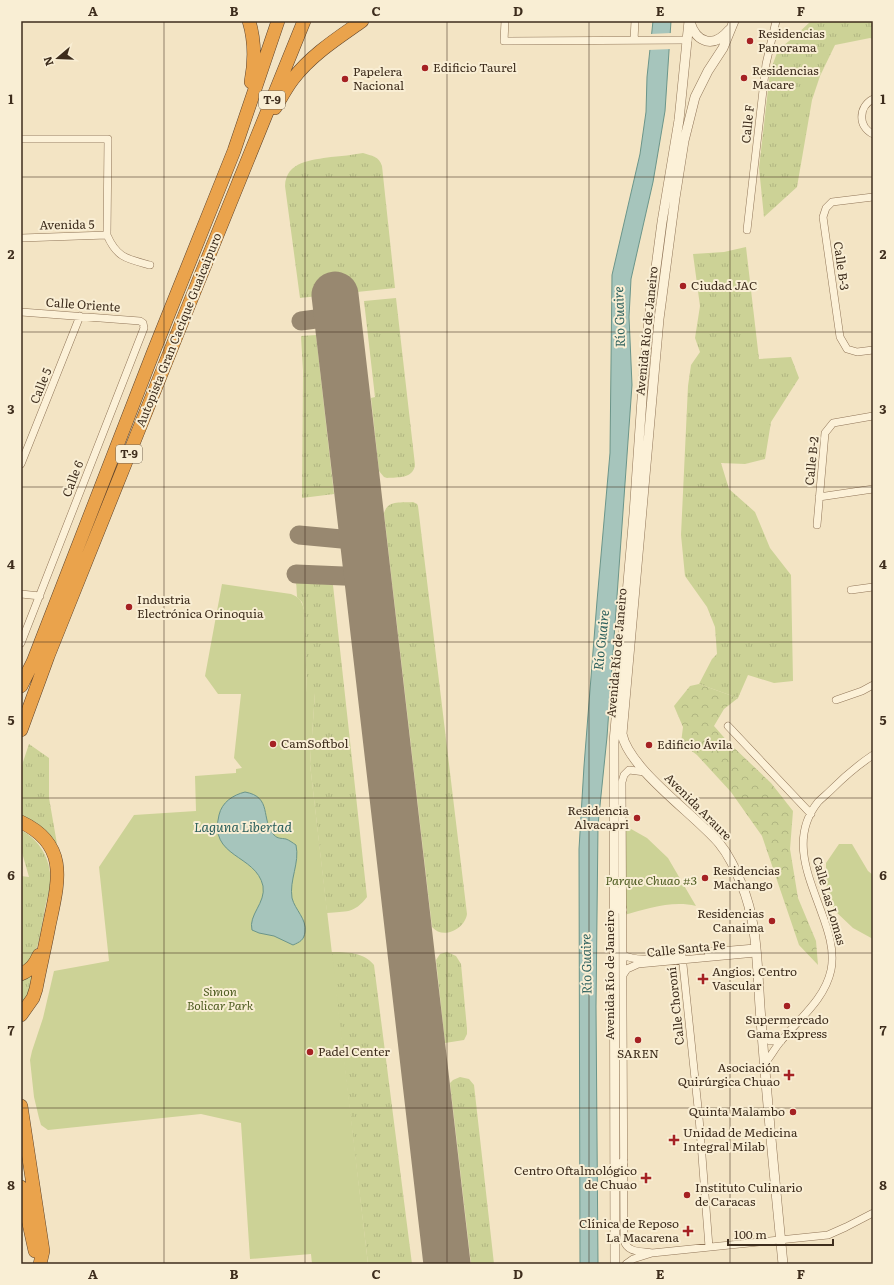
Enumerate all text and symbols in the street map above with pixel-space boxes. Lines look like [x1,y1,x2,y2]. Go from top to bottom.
text: A [88,1,98,20]
text: B [230,1,239,20]
text: C [371,1,381,20]
text: D [513,1,523,20]
text: E [656,1,665,20]
text: F [797,1,805,20]
place label: Residencias Panorama [758,24,825,56]
marker: Residencias Panorama [745,36,755,46]
north arrow [38,38,78,78]
text: N [39,55,57,69]
place label: Edificio Taurel [433,58,517,76]
place label: Residencias Macare [752,61,819,93]
place label: Papelera Nacional [353,62,404,94]
marker: Edificio Taurel [420,63,430,73]
marker: Residencias Macare [739,73,749,83]
marker: Papelera Nacional [340,74,350,84]
text: 1 [8,89,14,108]
text: 1 [880,89,886,108]
road number: T-9 [259,91,285,109]
street label: Calle F [736,104,758,144]
street label: Avenida 5 [39,215,95,233]
street label: Autopista Gran Cacique Guaicaipuro [131,230,225,429]
street label: Calle B-3 [830,240,854,291]
text: 2 [8,244,15,263]
text: 2 [880,244,887,263]
street label: Avenida Río de Janeiro [630,265,662,396]
place label: Ciudad JAC [691,276,757,294]
marker: Ciudad JAC [678,281,688,291]
water label: Río Guaire [608,286,629,348]
street label: Calle Oriente [45,292,121,316]
street label: Calle 5 [25,365,55,406]
text: 3 [7,399,15,418]
text: 3 [879,399,887,418]
street label: Calle B-2 [799,436,823,486]
road number: T-9 [116,445,142,463]
street label: Calle 6 [57,457,87,499]
text: 4 [7,554,15,573]
text: 4 [879,554,887,573]
street label: Avenida Río de Janeiro [601,587,631,718]
place label: Industria Electrónica Orinoquia [137,590,264,622]
marker: Industria Electrónica Orinoquia [124,602,134,612]
water label: Río Guaire [588,609,613,671]
text: 5 [7,710,15,729]
text: 5 [879,710,887,729]
place label: CamSoftbol [281,734,348,752]
place label: Edificio Ávila [657,735,733,753]
marker: CamSoftbol [268,739,278,749]
marker: Edificio Ávila [644,740,654,750]
street label: Avenida Araure [661,769,736,844]
place label: Residencia Alvacapri [568,801,630,833]
marker: Residencia Alvacapri [632,813,642,823]
water label: Laguna Libertad [194,817,293,836]
street label: Calle Las Lomas [809,854,851,948]
place label: Residencias Machango [713,861,780,893]
text: 6 [7,865,15,884]
text: 6 [879,865,887,884]
park label: Parque Chuao #3 [605,871,697,889]
marker: Residencias Machango [700,873,710,883]
place label: Residencias Canaima [697,904,765,936]
street label: Avenida Río de Janeiro [600,910,618,1040]
marker: Residencias Canaima [767,916,777,926]
water label: Río Guaire [575,933,596,995]
street label: Calle Santa Fe [646,935,726,961]
place label: Angios. Centro Vascular [712,962,797,994]
street label: Calle Choroní [662,966,688,1046]
marker: Angios. Centro Vascular [697,973,709,985]
park label: Simon Bolicar Park [187,982,254,1014]
marker: Supermercado Gama Express [782,1001,792,1011]
place label: Supermercado Gama Express [745,1010,829,1042]
text: 7 [7,1020,15,1039]
text: 7 [879,1020,887,1039]
marker: SAREN [633,1035,643,1045]
place label: Padel Center [318,1042,390,1060]
place label: SAREN [617,1044,659,1062]
marker: Padel Center [305,1047,315,1057]
place label: Asociación Quirúrgica Chuao [678,1058,780,1090]
marker: Asociación Quirúrgica Chuao [783,1069,795,1081]
place label: Quinta Malambo [689,1102,785,1120]
marker: Quinta Malambo [788,1107,798,1117]
place label: Unidad de Medicina Integral Milab [683,1123,798,1155]
marker: Unidad de Medicina Integral Milab [668,1134,680,1146]
place label: Centro Oftalmológico de Chuao [514,1161,637,1193]
marker: Centro Oftalmológico de Chuao [640,1172,652,1184]
text: 8 [7,1175,15,1194]
text: 8 [879,1175,887,1194]
place label: Instituto Culinario de Caracas [695,1178,803,1210]
marker: Instituto Culinario de Caracas [682,1190,692,1200]
place label: Clínica de Reposo La Macarena [579,1214,680,1246]
scale bar [728,1221,833,1247]
marker: Clínica de Reposo La Macarena [682,1225,694,1237]
text: 100 m [734,1225,767,1243]
text: A [88,1264,98,1283]
text: B [230,1264,239,1283]
text: C [371,1264,381,1283]
text: D [513,1264,523,1283]
text: E [656,1264,665,1283]
text: F [797,1264,805,1283]

